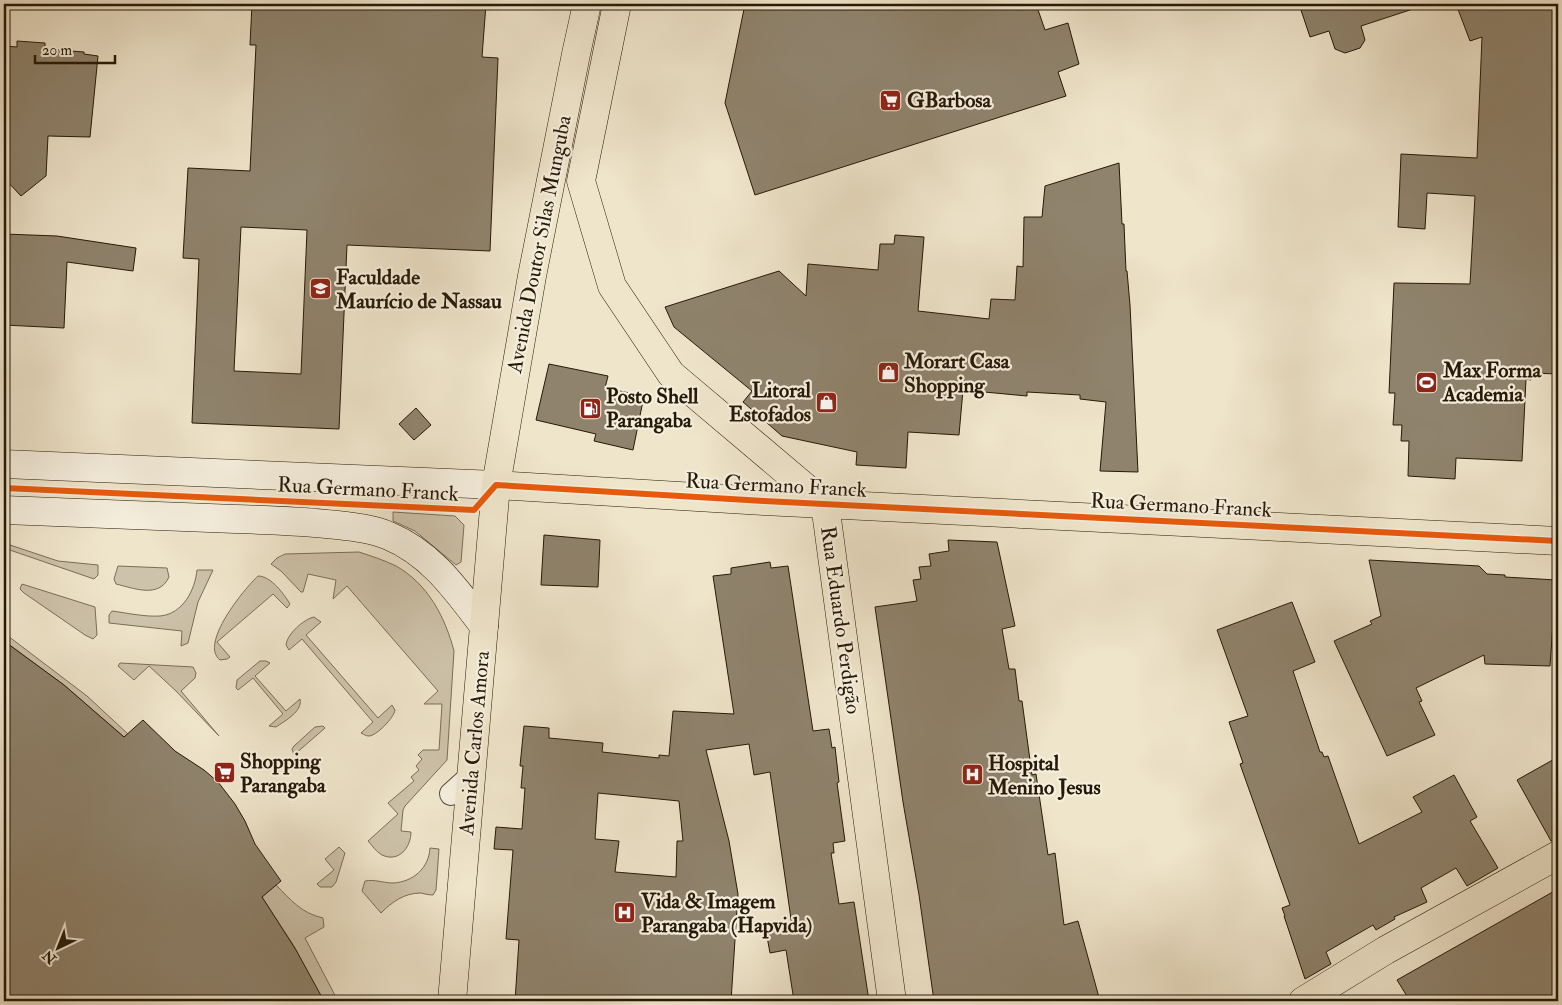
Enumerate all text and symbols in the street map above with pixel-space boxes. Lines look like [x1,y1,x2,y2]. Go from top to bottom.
scale bar [35,32,115,64]
text: 20 m [42,41,72,60]
place label: GBarbosa [907,87,992,114]
supermarket icon: GBarbosa [879,88,903,112]
street label: Avenida Doutor Silas Munguba [501,113,578,376]
place label: Faculdade Maurício de Nassau [335,264,502,315]
school or university icon: Faculdade Maurício de Nassau [308,277,332,301]
place label: Morart Casa Shopping [903,348,1011,399]
place label: Max Forma Academia [1442,357,1542,408]
shop icon: Morart Casa Shopping [876,361,900,385]
sports icon: Max Forma Academia [1415,370,1439,394]
place label: Litoral Estofados [729,377,812,428]
place label: Posto Shell Parangaba [606,383,699,434]
shop icon: Litoral Estofados [815,390,839,414]
fuel station icon: Posto Shell Parangaba [578,396,602,420]
street label: Rua Germano Franck [685,467,867,504]
street label: Rua Germano Franck [277,471,459,508]
street label: Rua Germano Franck [1090,487,1272,524]
street label: Rua Eduardo Perdigão [814,524,867,716]
street label: Avenida Carlos Amora [453,649,496,837]
place label: Shopping Parangaba [240,748,327,799]
place label: Hospital Menino Jesus [987,750,1101,801]
supermarket icon: Shopping Parangaba [212,761,236,785]
hospital icon: Hospital Menino Jesus [960,763,984,787]
place label: Vida & Imagem Parangaba (Hapvida) [640,888,812,939]
hospital icon: Vida & Imagem Parangaba (Hapvida) [613,901,637,925]
north arrow [32,922,82,972]
text: N [39,946,61,968]

